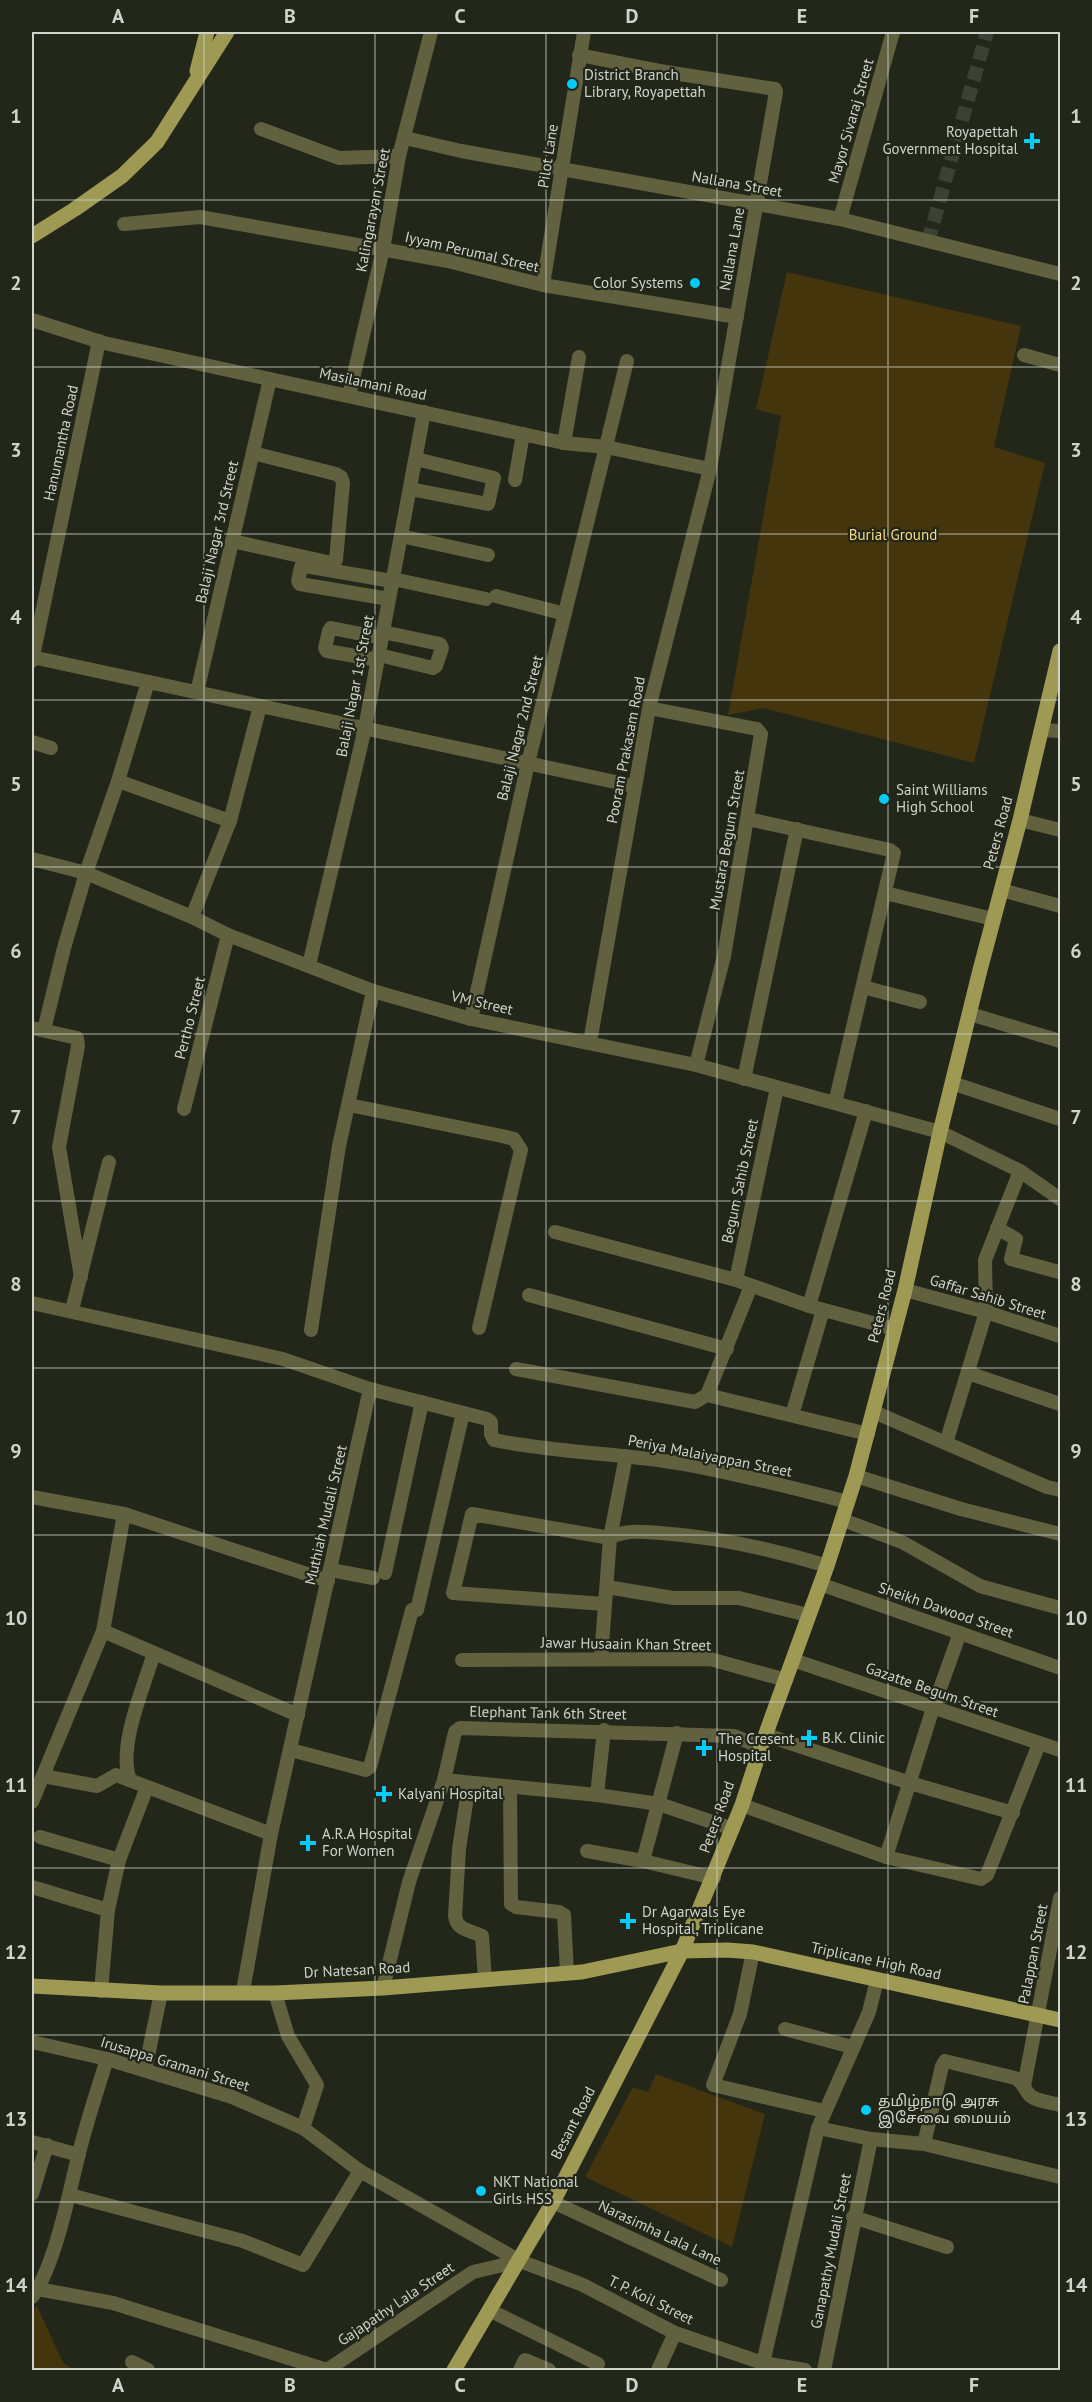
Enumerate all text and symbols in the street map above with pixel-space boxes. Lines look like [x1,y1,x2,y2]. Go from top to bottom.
text: A [112,3,125,29]
text: B [284,3,296,29]
text: C [454,3,466,29]
text: D [626,3,639,29]
text: E [797,3,807,29]
text: F [969,3,979,29]
street label: Mayor Sivaraj Street [824,56,877,185]
place label: District Branch Library, Royapettah [584,65,706,101]
marker: District Branch Library, Royapettah [565,77,579,91]
text: 1 [10,103,22,129]
text: 1 [1070,103,1082,129]
place label: Royapettah Government Hospital [882,122,1019,158]
street label: Pilot Lane [533,123,562,189]
marker: Royapettah Government Hospital [1023,132,1041,150]
street label: Kalingarayan Street [351,146,394,273]
street label: Nallana Street [690,166,784,201]
street label: Nallana Lane [715,206,748,292]
street label: Iyyam Perumal Street [403,227,541,276]
text: 2 [10,270,22,296]
text: 2 [1070,270,1082,296]
place label: Color Systems [593,273,683,292]
marker: Color Systems [688,276,702,290]
street label: Masilamani Road [318,363,428,404]
street label: Hanumantha Road [39,383,82,503]
text: 3 [10,437,22,463]
text: 3 [1070,437,1082,463]
street label: Balaji Nagar 3rd Street [191,459,242,605]
park label: Burial Ground [849,525,937,544]
text: 4 [10,604,22,630]
text: 4 [1070,604,1082,630]
street label: Balaji Nagar 1st Street [331,613,378,758]
street label: Balaji Nagar 2nd Street [492,653,547,802]
street label: Pooram Prakasam Road [602,675,649,825]
street label: Mustara Begum Street [705,768,748,912]
text: 5 [10,771,22,797]
text: 5 [1070,771,1082,797]
place label: Saint Williams High School [896,780,988,816]
marker: Saint Williams High School [877,792,891,806]
street label: Peters Road [979,794,1016,872]
text: 6 [10,938,22,964]
text: 6 [1070,938,1082,964]
street label: Pertho Street [170,975,209,1061]
street label: VM Street [448,986,515,1019]
text: 7 [10,1104,22,1130]
text: 7 [1070,1104,1082,1130]
street label: Begum Sahib Street [717,1117,762,1245]
street label: Peters Road [863,1267,900,1345]
street label: Gaffar Sahib Street [928,1270,1049,1323]
text: 8 [10,1271,22,1297]
text: 8 [1070,1271,1082,1297]
street label: Periya Malaiyappan Street [626,1430,794,1481]
text: 9 [10,1438,22,1464]
text: 9 [1070,1438,1082,1464]
street label: Muthiah Mudali Street [300,1443,351,1587]
street label: Sheikh Dawood Street [876,1577,1016,1642]
text: 10 [5,1605,27,1631]
text: 10 [1065,1605,1087,1631]
street label: Jawar Husaain Khan Street [540,1632,711,1654]
street label: Gazatte Begum Street [863,1658,1001,1721]
street label: Elephant Tank 6th Street [469,1702,627,1723]
place label: B.K. Clinic [822,1728,885,1747]
place label: The Cresent Hospital [718,1729,794,1765]
marker: B.K. Clinic [800,1729,818,1747]
marker: The Cresent Hospital [695,1739,713,1757]
text: 11 [5,1772,27,1798]
text: 11 [1065,1772,1087,1798]
street label: Peters Road [695,1778,738,1855]
place label: Kalyani Hospital [398,1784,503,1803]
marker: Kalyani Hospital [375,1785,393,1803]
place label: A.R.A Hospital For Women [322,1824,413,1860]
marker: A.R.A Hospital For Women [299,1834,317,1852]
place label: Dr Agarwals Eye Hospital, Triplicane [642,1902,764,1938]
street label: Palappan Street [1014,1902,1052,2005]
marker: Dr Agarwals Eye Hospital, Triplicane [619,1912,637,1930]
street label: Triplicane High Road [809,1937,943,1984]
text: 12 [5,1939,27,1965]
text: 12 [1065,1939,1087,1965]
street label: Dr Natesan Road [303,1957,411,1982]
street label: Irusappa Gramani Street [98,2032,252,2095]
street label: Besant Road [546,2083,599,2162]
place label: தமிழ்நாடு அரசு இசேவை மையம் [878,2091,1011,2129]
marker: தமிழ்நாடு அரசு இசேவை மையம் [859,2103,873,2117]
text: 13 [5,2106,27,2132]
text: 13 [1065,2106,1087,2132]
place label: NKT National Girls HSS [493,2172,579,2208]
street label: Ganapathy Mudali Street [806,2172,855,2330]
marker: NKT National Girls HSS [474,2184,488,2198]
street label: Narasimha Lala Lane [596,2196,725,2269]
street label: Gajapathy Lala Street [334,2258,458,2350]
street label: T. P. Koil Street [605,2271,697,2328]
text: 14 [5,2272,28,2298]
text: 14 [1065,2272,1088,2298]
text: A [112,2372,125,2398]
text: B [284,2372,296,2398]
text: C [454,2372,466,2398]
text: D [626,2372,639,2398]
text: E [797,2372,807,2398]
text: F [969,2372,979,2398]

